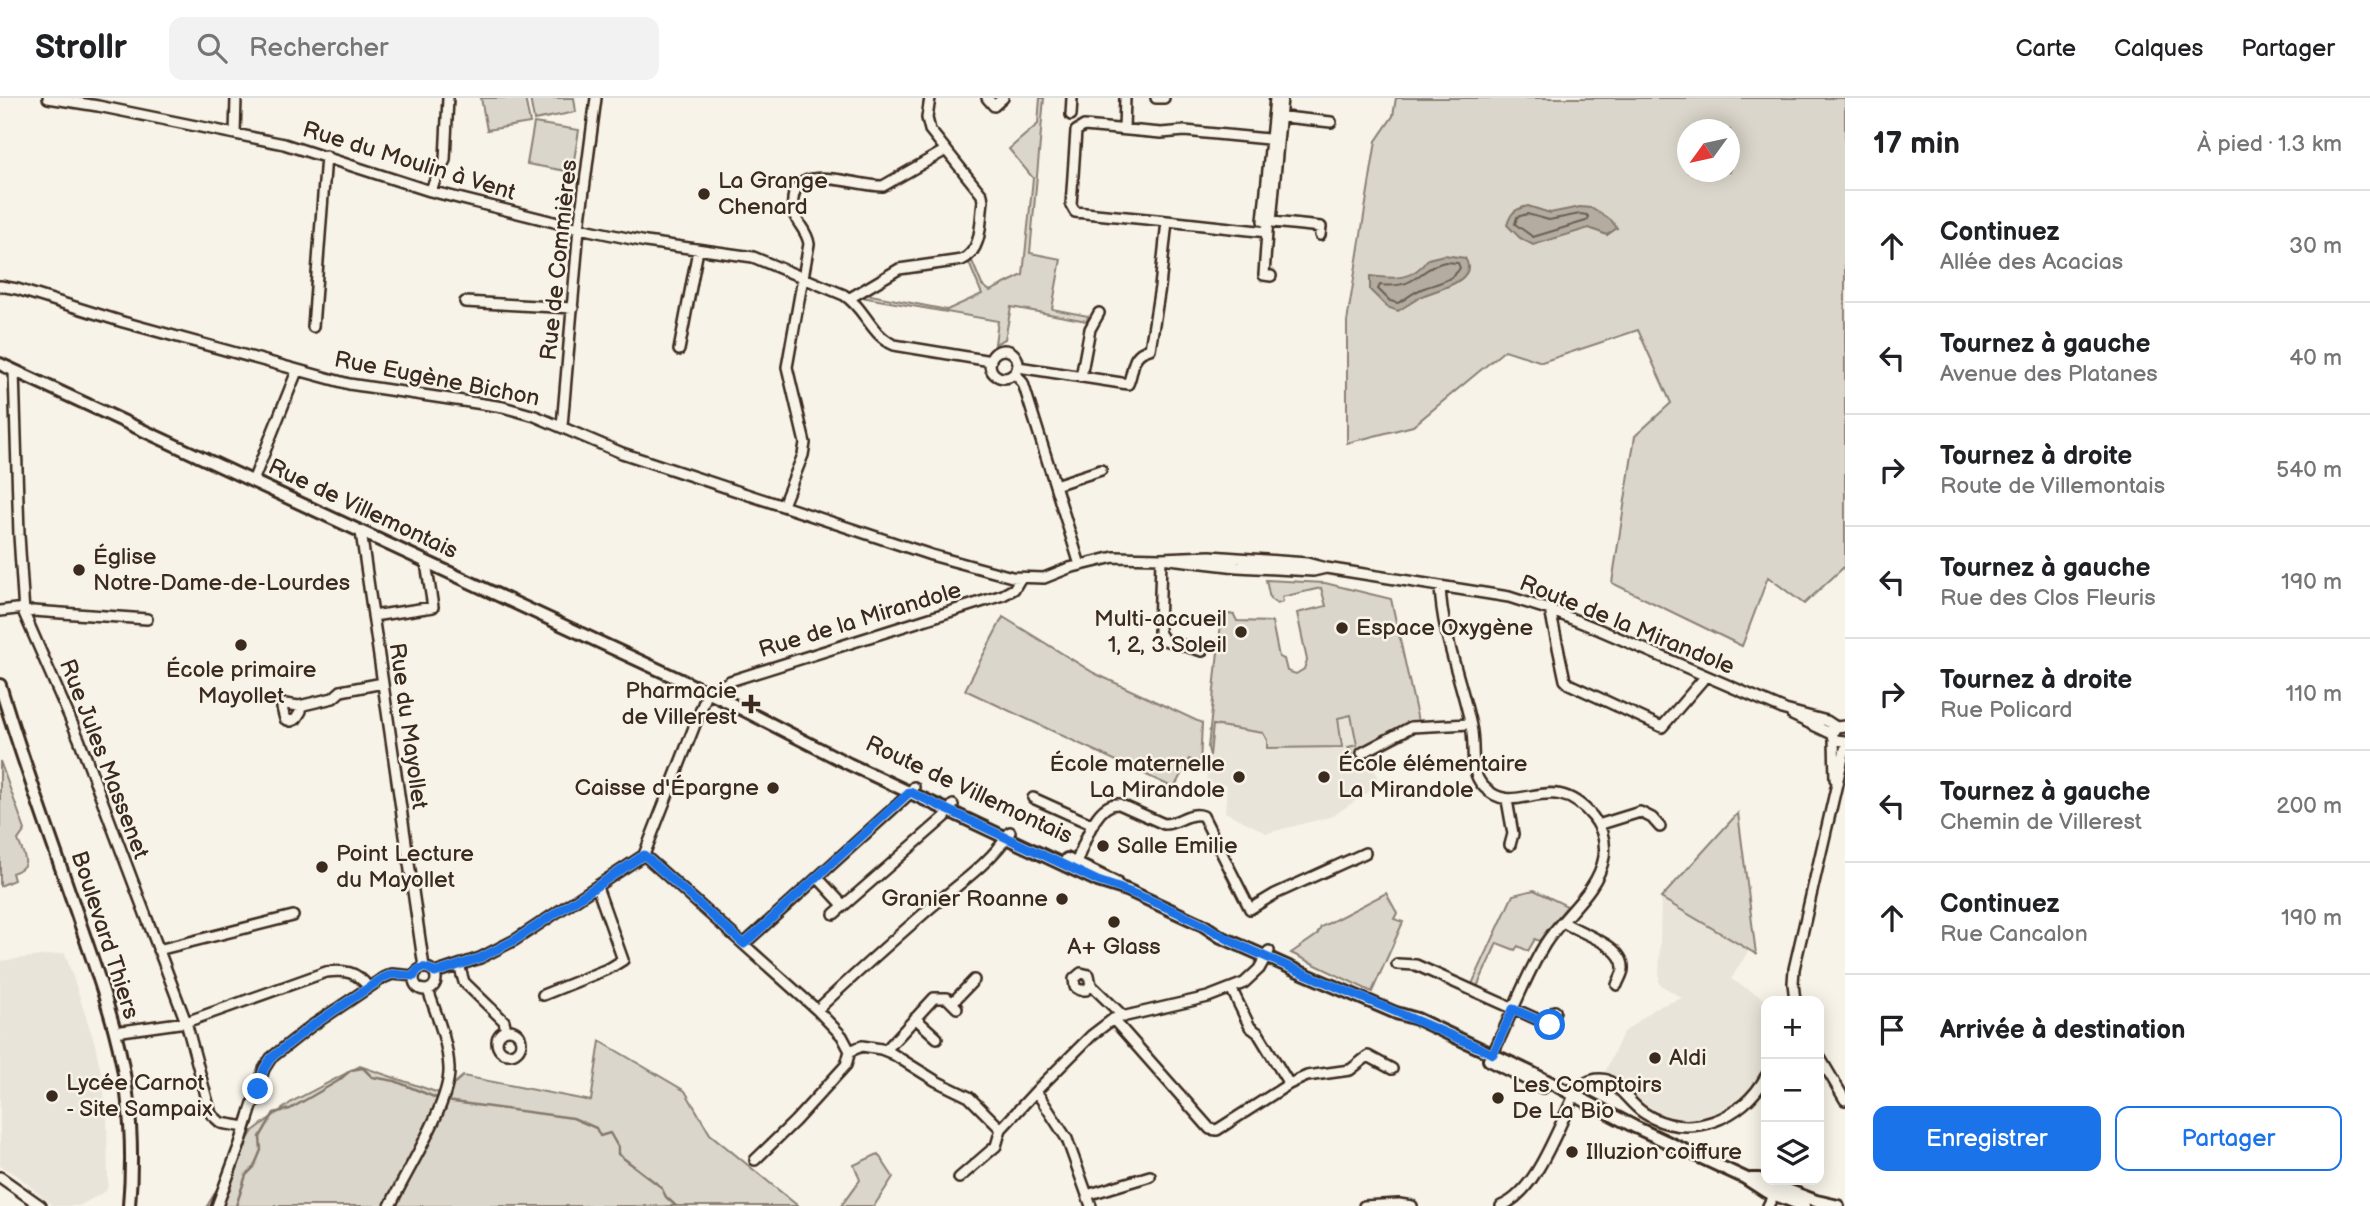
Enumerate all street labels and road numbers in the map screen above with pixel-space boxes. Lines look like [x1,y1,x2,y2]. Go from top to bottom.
street label: Rue du Moulin à Vent [299,115,519,207]
street label: Rue de Commières [535,158,583,362]
street label: Rue Eugène Bichon [332,345,542,413]
street label: Rue de Villemontais [264,453,462,565]
street label: Route de la Mirandole [1515,569,1739,681]
street label: Rue de la Mirandole [755,576,965,664]
street label: Rue du Mayollet [382,641,434,811]
street label: Rue Jules Massenet [53,655,155,863]
street label: Route de Villemontais [861,730,1077,850]
street label: Boulevard Thiers [65,848,145,1022]

